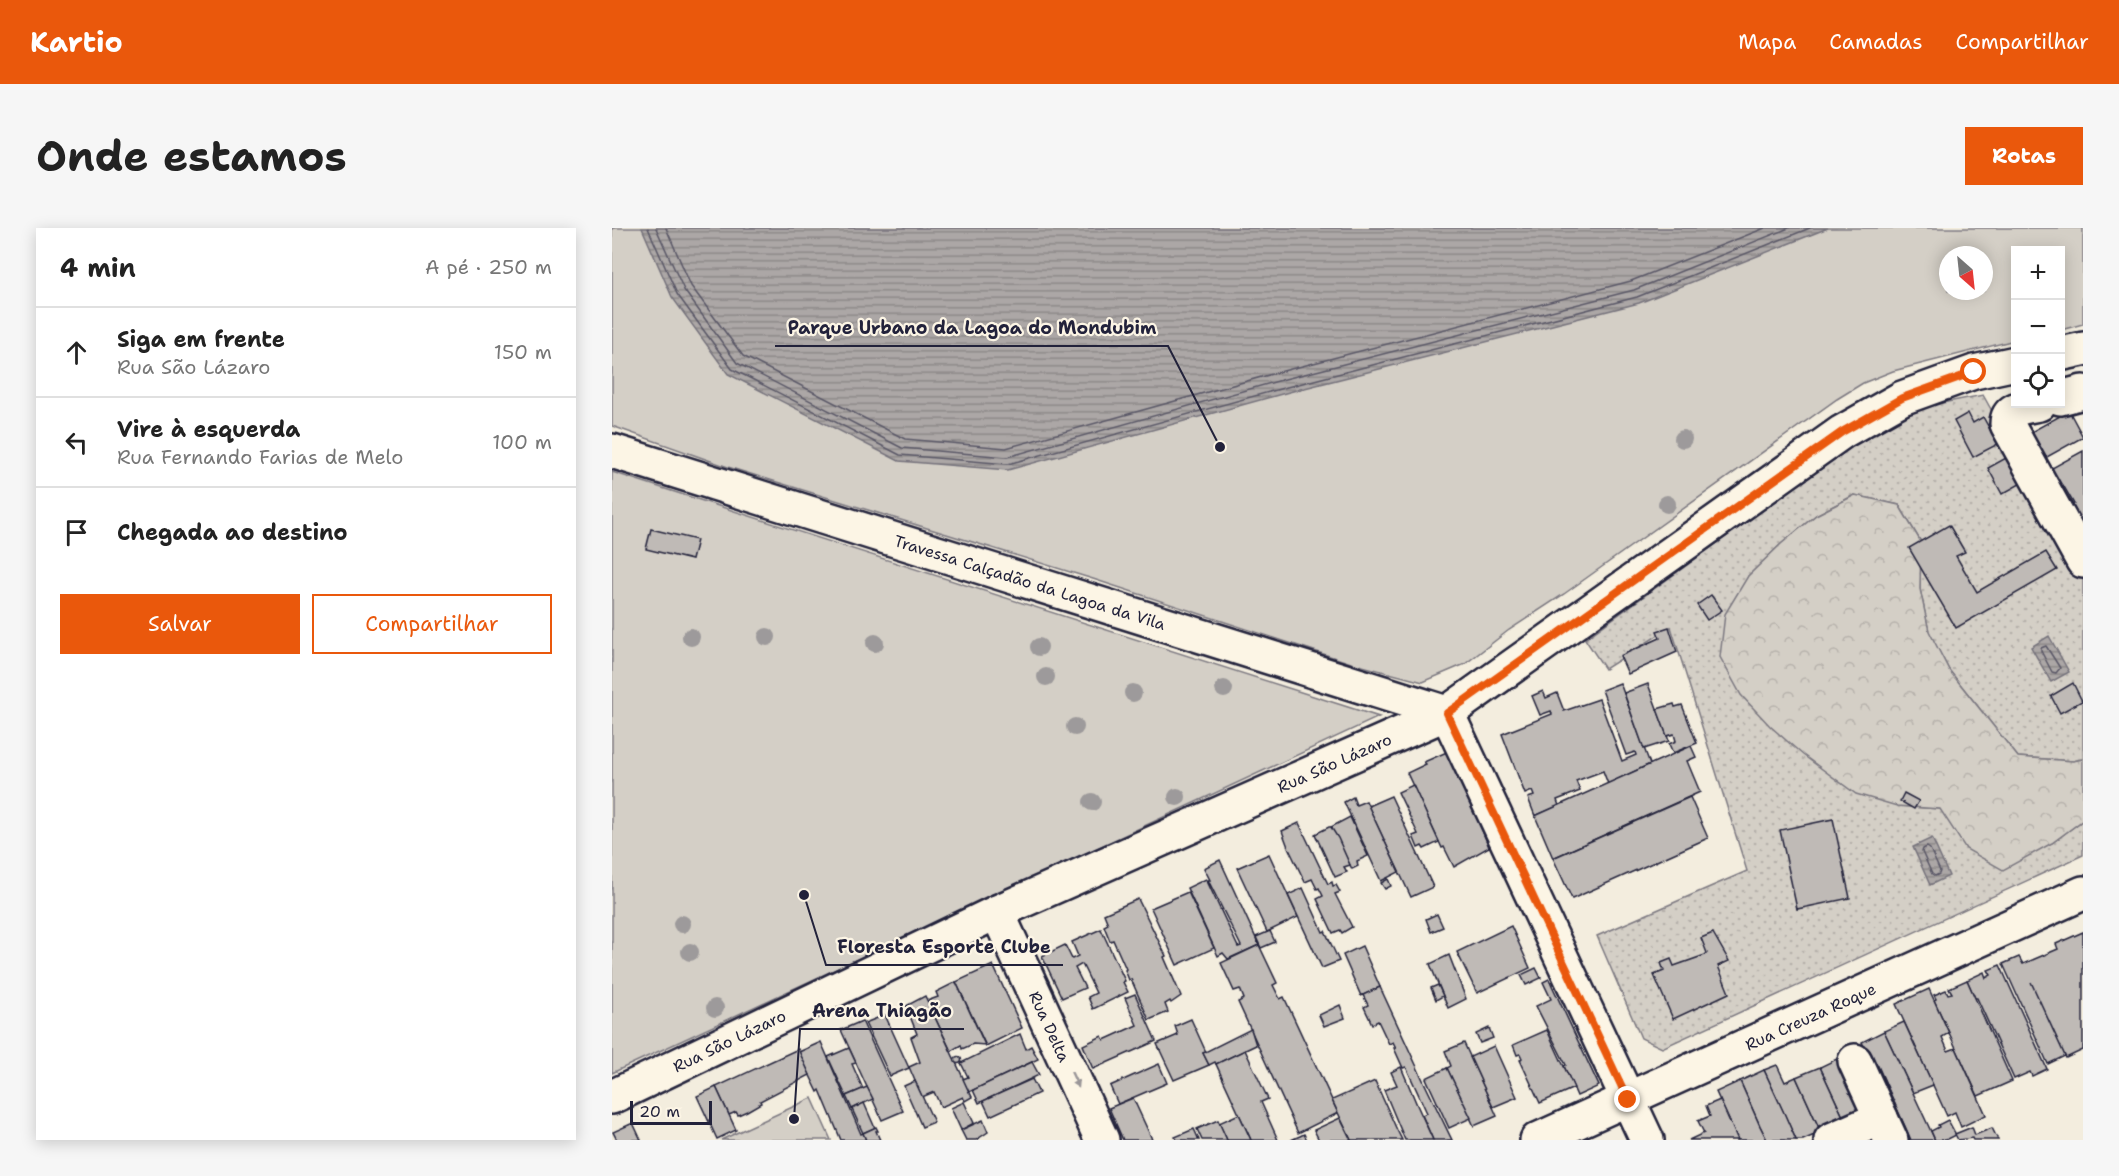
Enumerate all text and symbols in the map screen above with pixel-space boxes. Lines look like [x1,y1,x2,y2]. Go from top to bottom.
text: Kartio [30,23,123,61]
text: Mapa [1738,28,1796,56]
text: Camadas [1829,28,1923,56]
text: Compartilhar [1956,28,2089,56]
button: Rotas [1965,127,2083,185]
text: Onde estamos [36,128,347,184]
north arrow [1939,246,1993,300]
map controls [2011,246,2065,408]
button: + [2011,246,2065,300]
text: 4 min [60,250,136,285]
text: A pé · 250 m [425,254,552,280]
button: − [2011,300,2065,354]
callout: Parque Urbano da Lagoa do Mondubim [775,310,1168,346]
text: Parque Urbano da Lagoa do Mondubim [788,316,1157,340]
text: Siga em frente [117,325,285,354]
icon: ahead [60,336,93,369]
text: 150 m [494,339,552,365]
text: Rua São Lázaro [117,354,270,380]
button: locate [2011,354,2065,408]
route start [1960,358,1986,384]
text: Vire à esquerda [117,415,300,444]
icon: left [60,426,93,459]
text: 100 m [492,429,552,455]
text: Rua Fernando Farias de Melo [117,444,403,470]
icon: arrive [60,516,93,549]
text: Chegada ao destino [117,518,348,547]
street label: Travessa Calçadão da Lagoa da Vila [892,530,1168,635]
button: Salvar [60,594,300,654]
button: Compartilhar [312,594,552,654]
street label: Rua São Lázaro [1274,728,1395,797]
callout: Floresta Esporte Clube [826,929,1063,965]
text: Floresta Esporte Clube [837,935,1051,959]
street label: Rua Creuza Roque [1742,978,1879,1055]
street label: Rua Delta [1024,988,1075,1065]
callout: Arena Thiagão [800,993,964,1029]
text: Arena Thiagão [812,999,952,1023]
street label: Rua São Lázaro [669,1005,789,1077]
one-way arrow [1070,1071,1079,1088]
route end [1614,1086,1640,1112]
scale bar [630,1098,712,1126]
text: 20 m [639,1101,680,1122]

